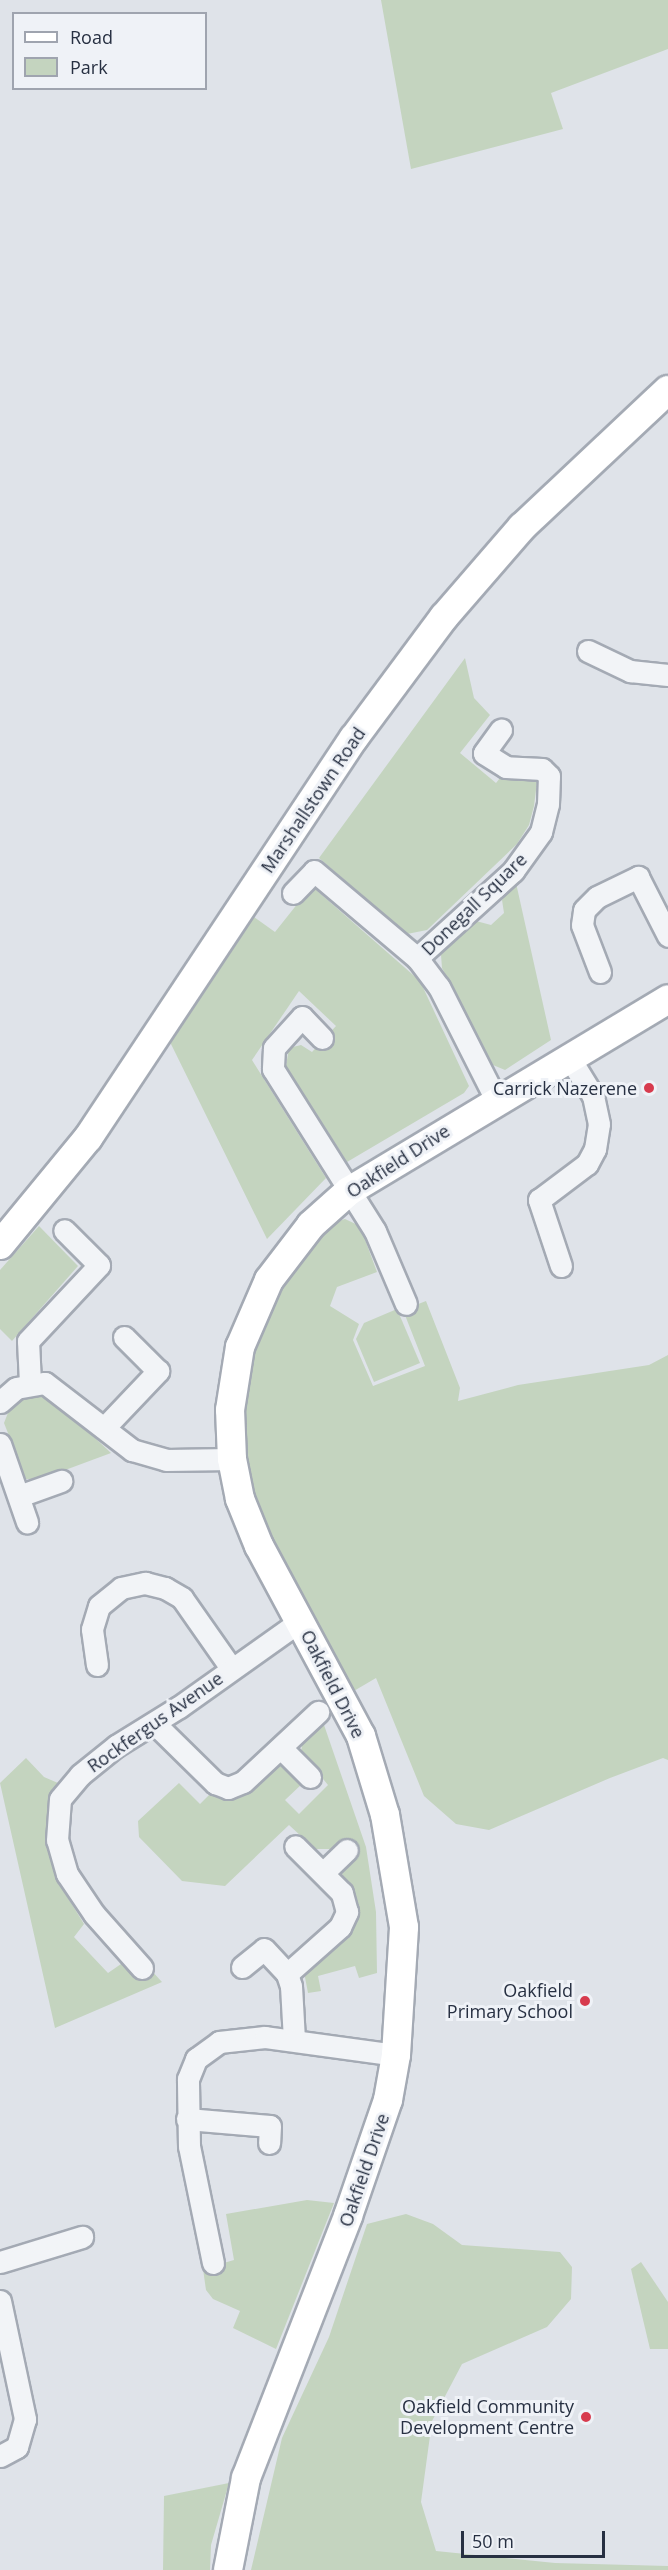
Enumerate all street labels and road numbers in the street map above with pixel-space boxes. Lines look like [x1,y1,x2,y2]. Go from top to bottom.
street label: Marshallstown Road [256,723,370,877]
street label: Donegall Square [417,848,531,960]
street label: Oakfield Drive [342,1120,454,1202]
street label: Oakfield Drive [296,1626,370,1742]
street label: Rockfergus Avenue [83,1667,227,1777]
street label: Oakfield Drive [335,2110,393,2230]

